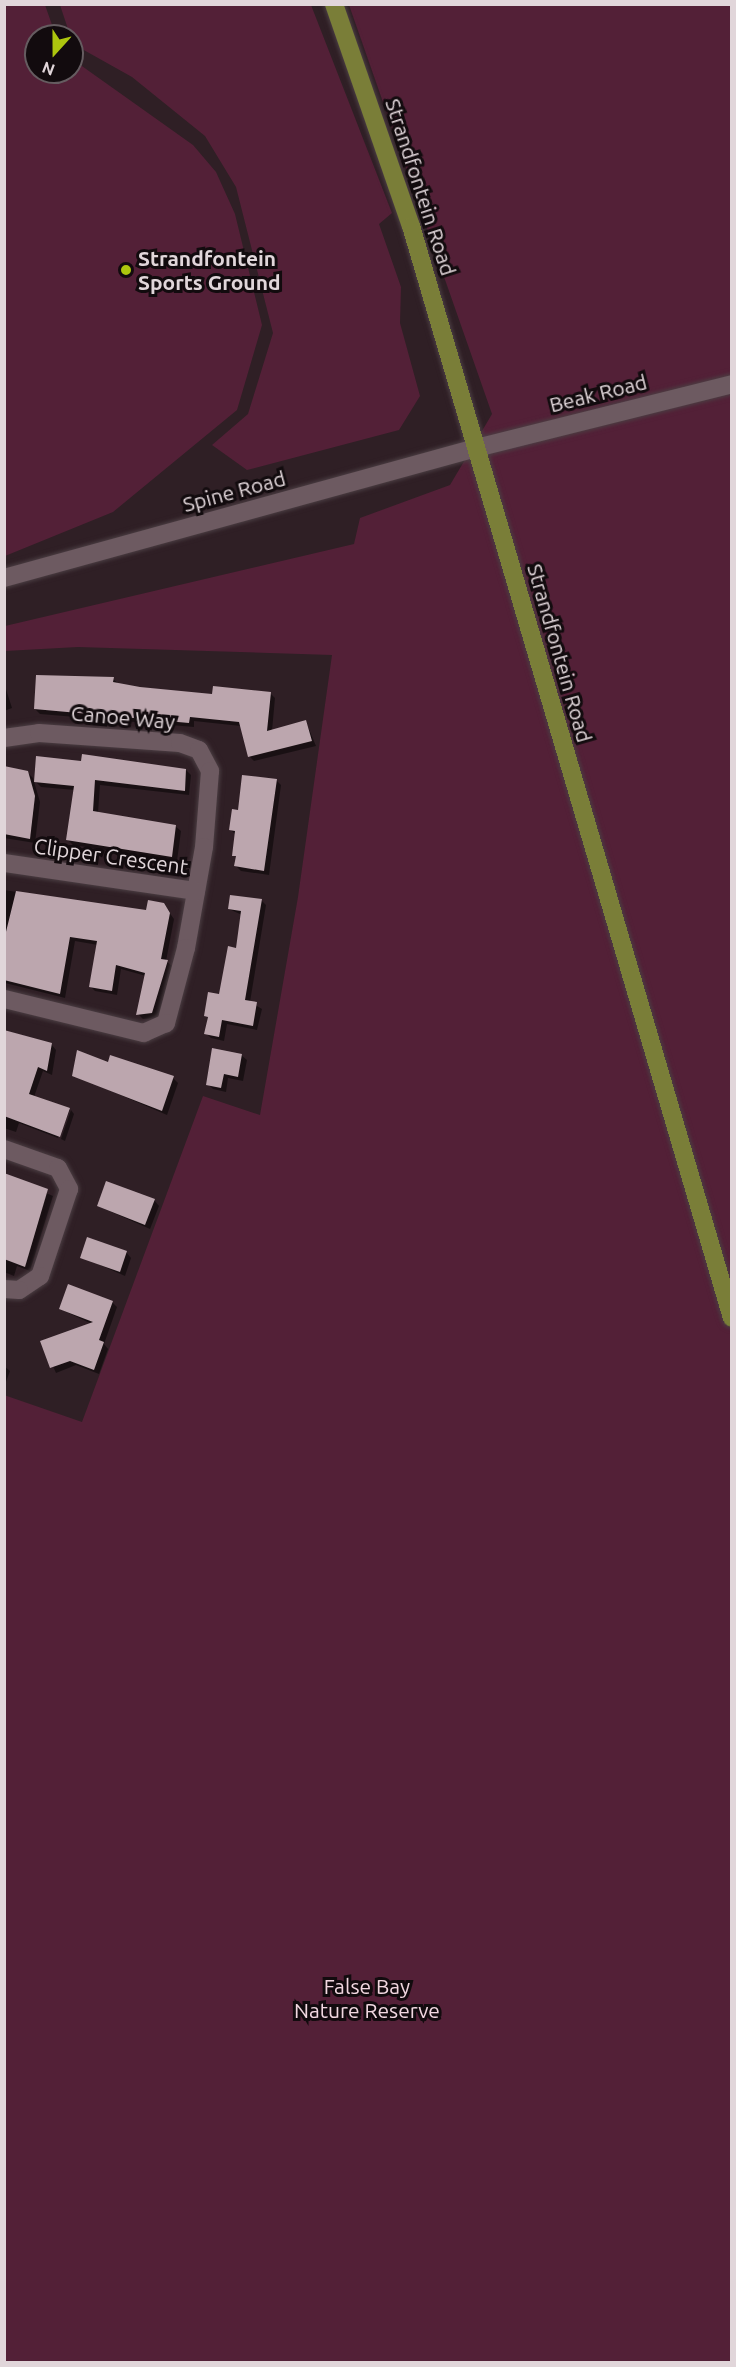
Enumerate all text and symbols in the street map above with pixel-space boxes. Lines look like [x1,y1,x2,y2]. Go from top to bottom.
north arrow [24,24,84,84]
text: N [39,58,57,79]
street label: Strandfontein Road [380,95,462,279]
place label: Strandfontein Sports Ground [138,245,281,295]
marker: Strandfontein Sports Ground [119,263,133,277]
street label: Beak Road [547,369,649,417]
street label: Spine Road [180,465,288,517]
street label: Strandfontein Road [522,561,598,745]
street label: Canoe Way [70,700,176,734]
street label: Clipper Crescent [32,833,190,879]
park label: False Bay Nature Reserve [294,1973,440,2023]

